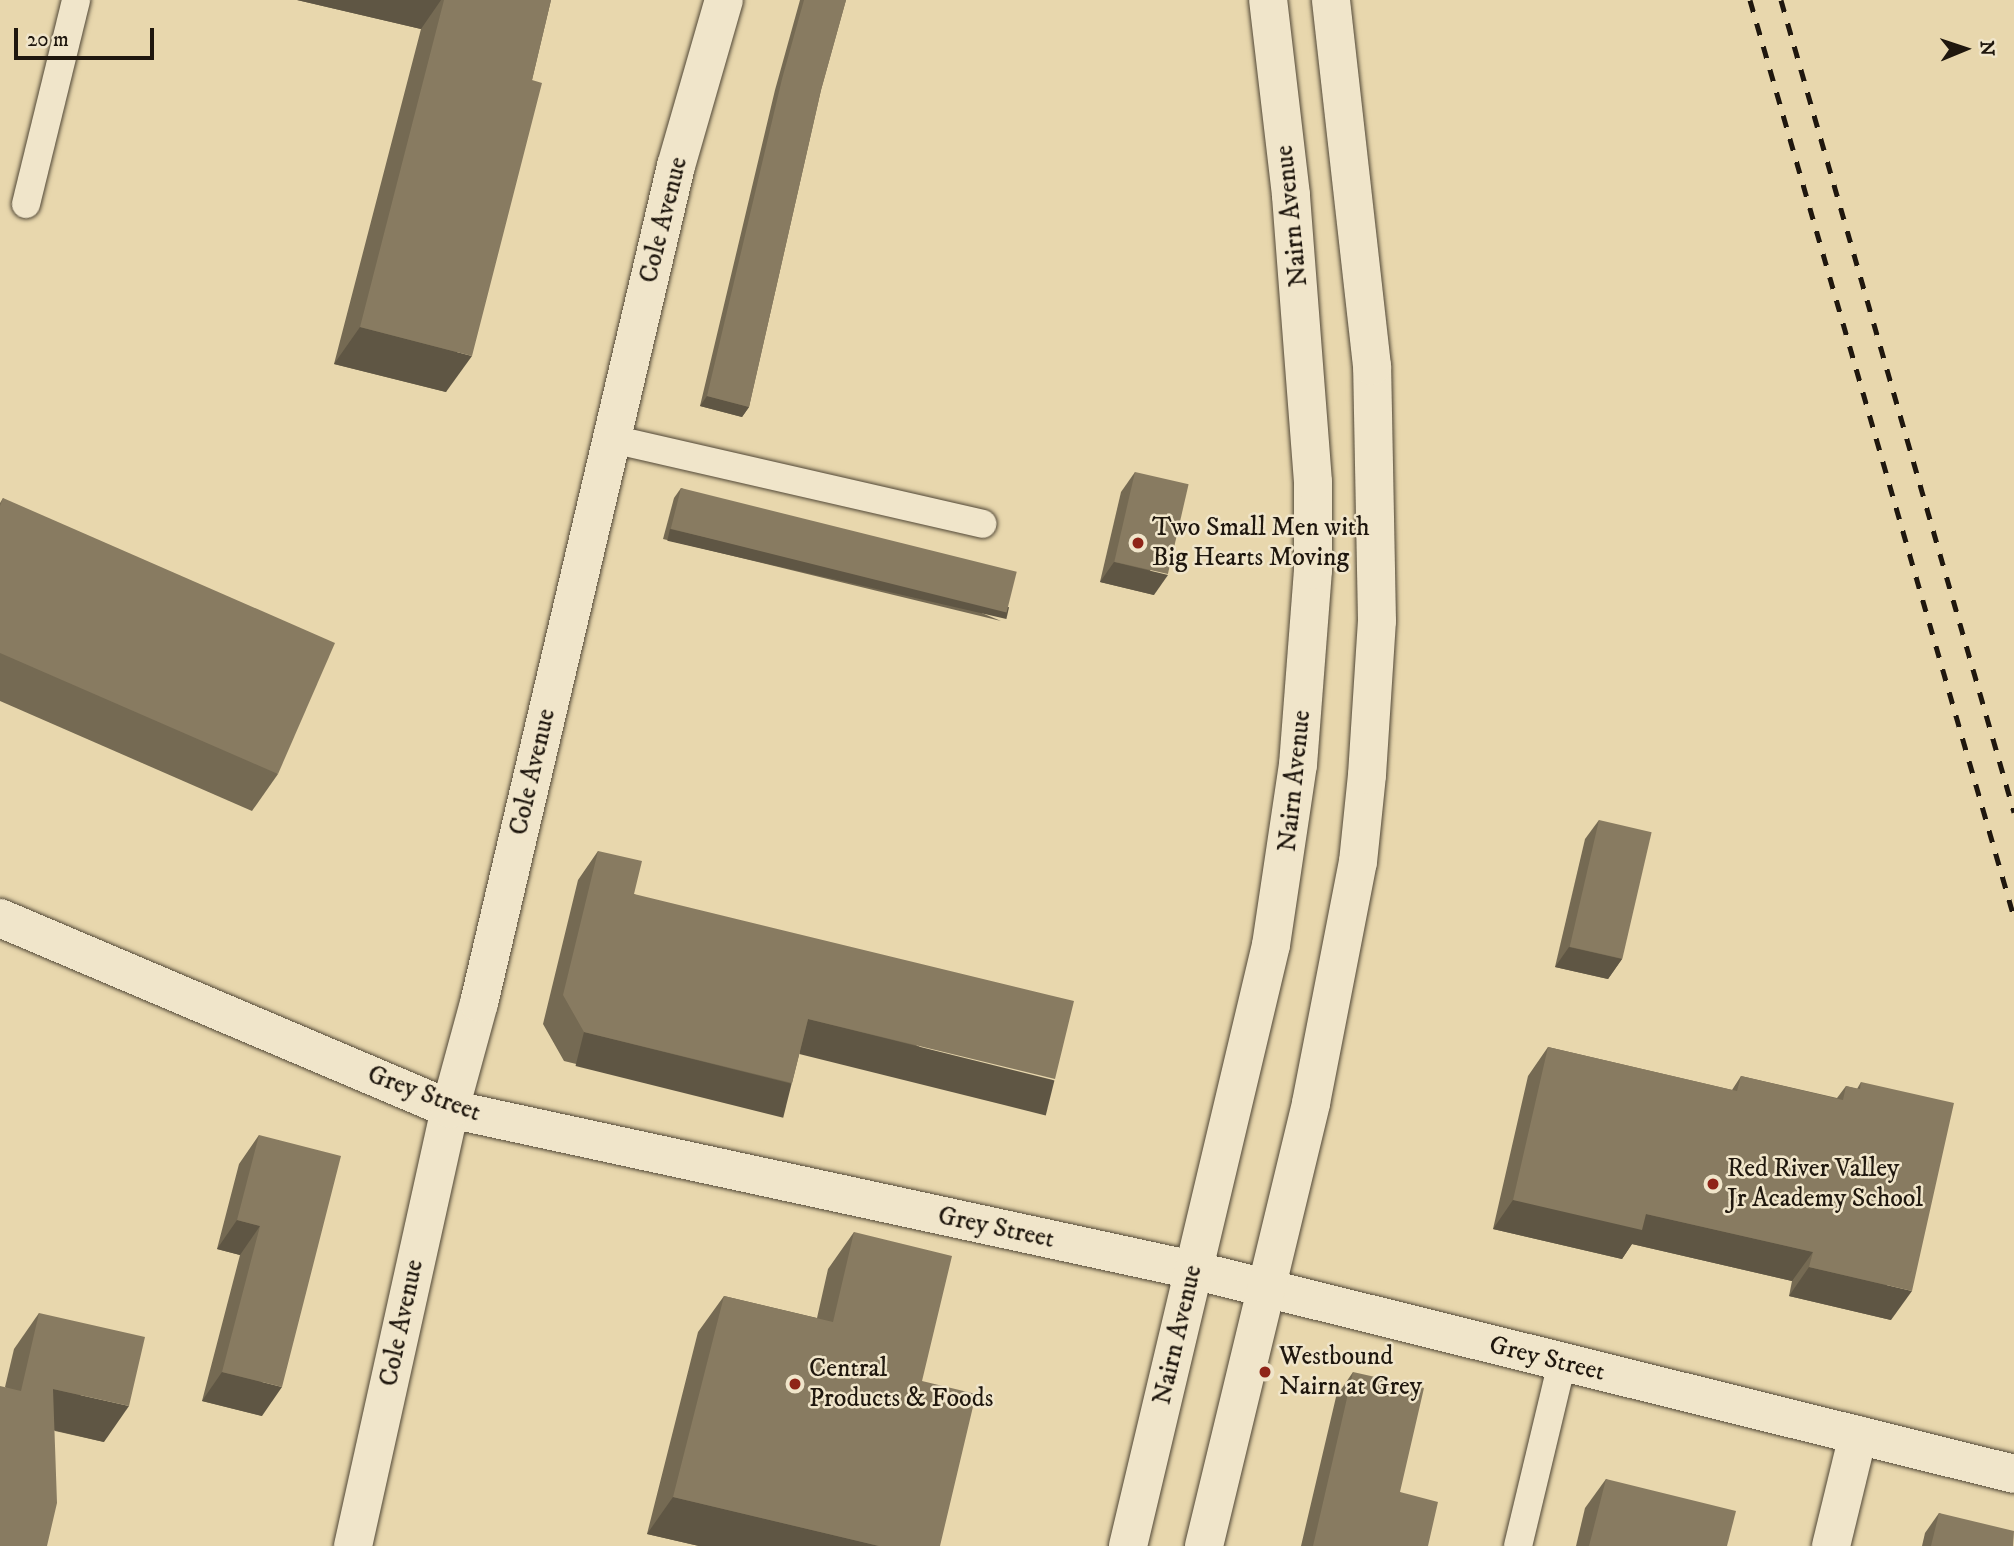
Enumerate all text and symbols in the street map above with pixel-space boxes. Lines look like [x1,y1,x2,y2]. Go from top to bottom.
scale bar [18,14,158,58]
north arrow [1930,14,2000,84]
text: 20 m [27,27,69,53]
text: N [1975,40,1998,56]
street label: Nairn Avenue [1269,144,1315,288]
street label: Cole Avenue [633,154,695,286]
place label: Two Small Men with Big Hearts Moving [1152,512,1370,574]
marker: Two Small Men with Big Hearts Moving [1130,535,1146,551]
street label: Cole Avenue [503,706,563,838]
street label: Nairn Avenue [1272,709,1318,853]
street label: Grey Street [363,1059,485,1129]
place label: Red River Valley Jr Academy School [1727,1153,1923,1214]
marker: Red River Valley Jr Academy School [1705,1176,1721,1192]
street label: Grey Street [935,1200,1057,1256]
street label: Cole Avenue [373,1257,431,1389]
street label: Nairn Avenue [1147,1262,1209,1408]
street label: Grey Street [1486,1330,1608,1388]
place label: Westbound Nairn at Grey [1279,1341,1422,1402]
place label: Central Products & Foods [809,1353,993,1414]
marker: Westbound Nairn at Grey [1257,1364,1273,1380]
marker: Central Products & Foods [787,1376,803,1392]

